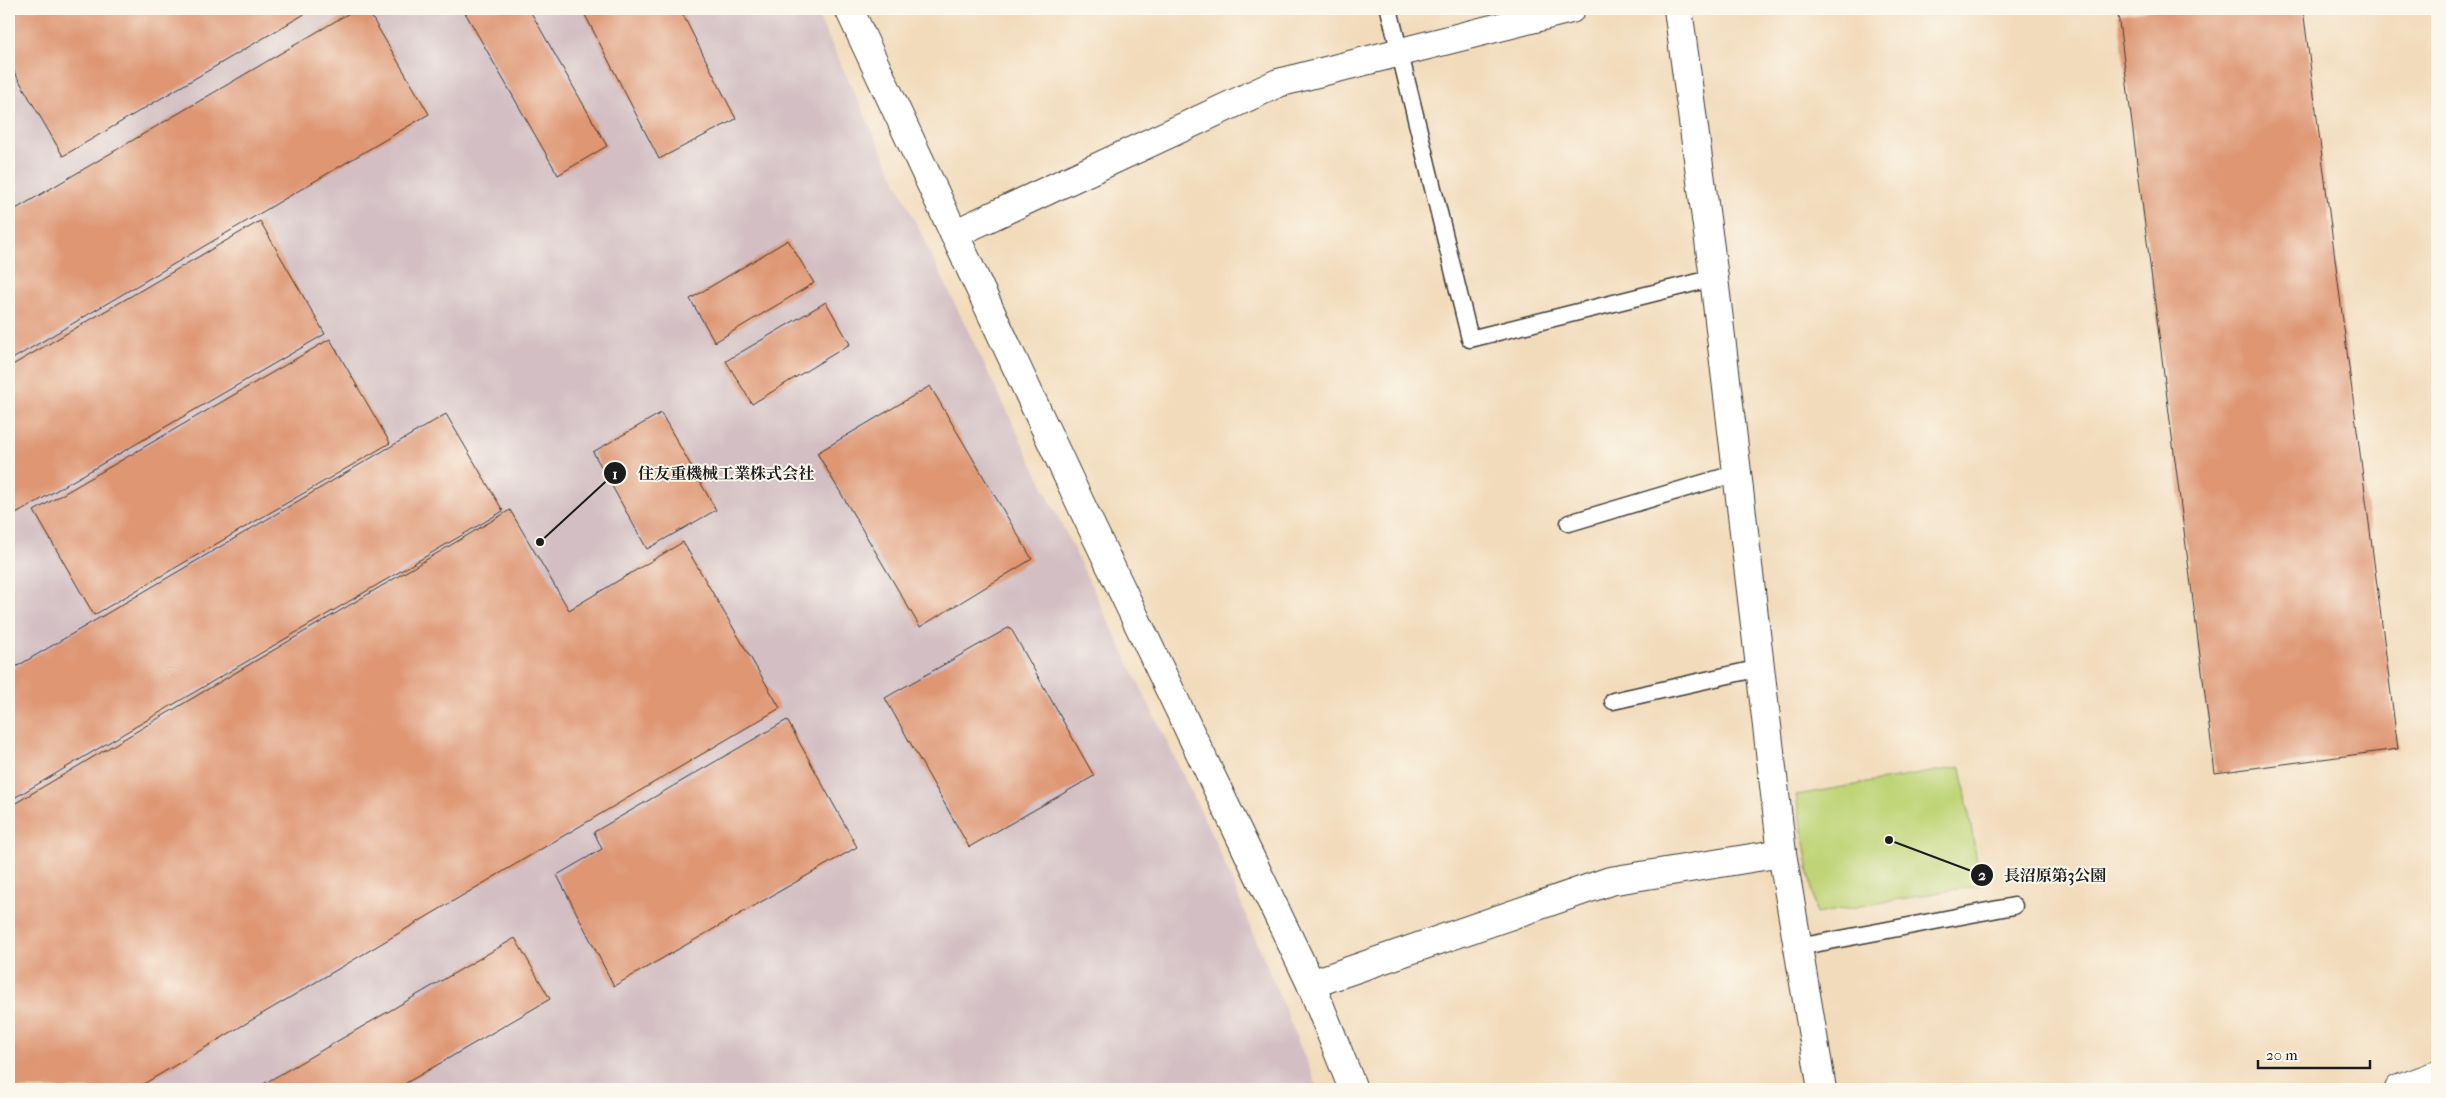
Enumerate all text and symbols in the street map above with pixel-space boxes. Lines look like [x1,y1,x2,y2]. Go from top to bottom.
callout: 住友重機械工業株式会社 [603,458,824,489]
text: 住友重機械工業株式会社 [638,464,814,483]
text: 1 [612,465,618,483]
callout: 長沼原第3公園 [1969,860,2117,891]
text: 2 [1978,866,1986,884]
text: 長沼原第3公園 [2004,866,2106,886]
scale bar [2258,1038,2371,1070]
text: 20 m [2266,1046,2298,1064]

